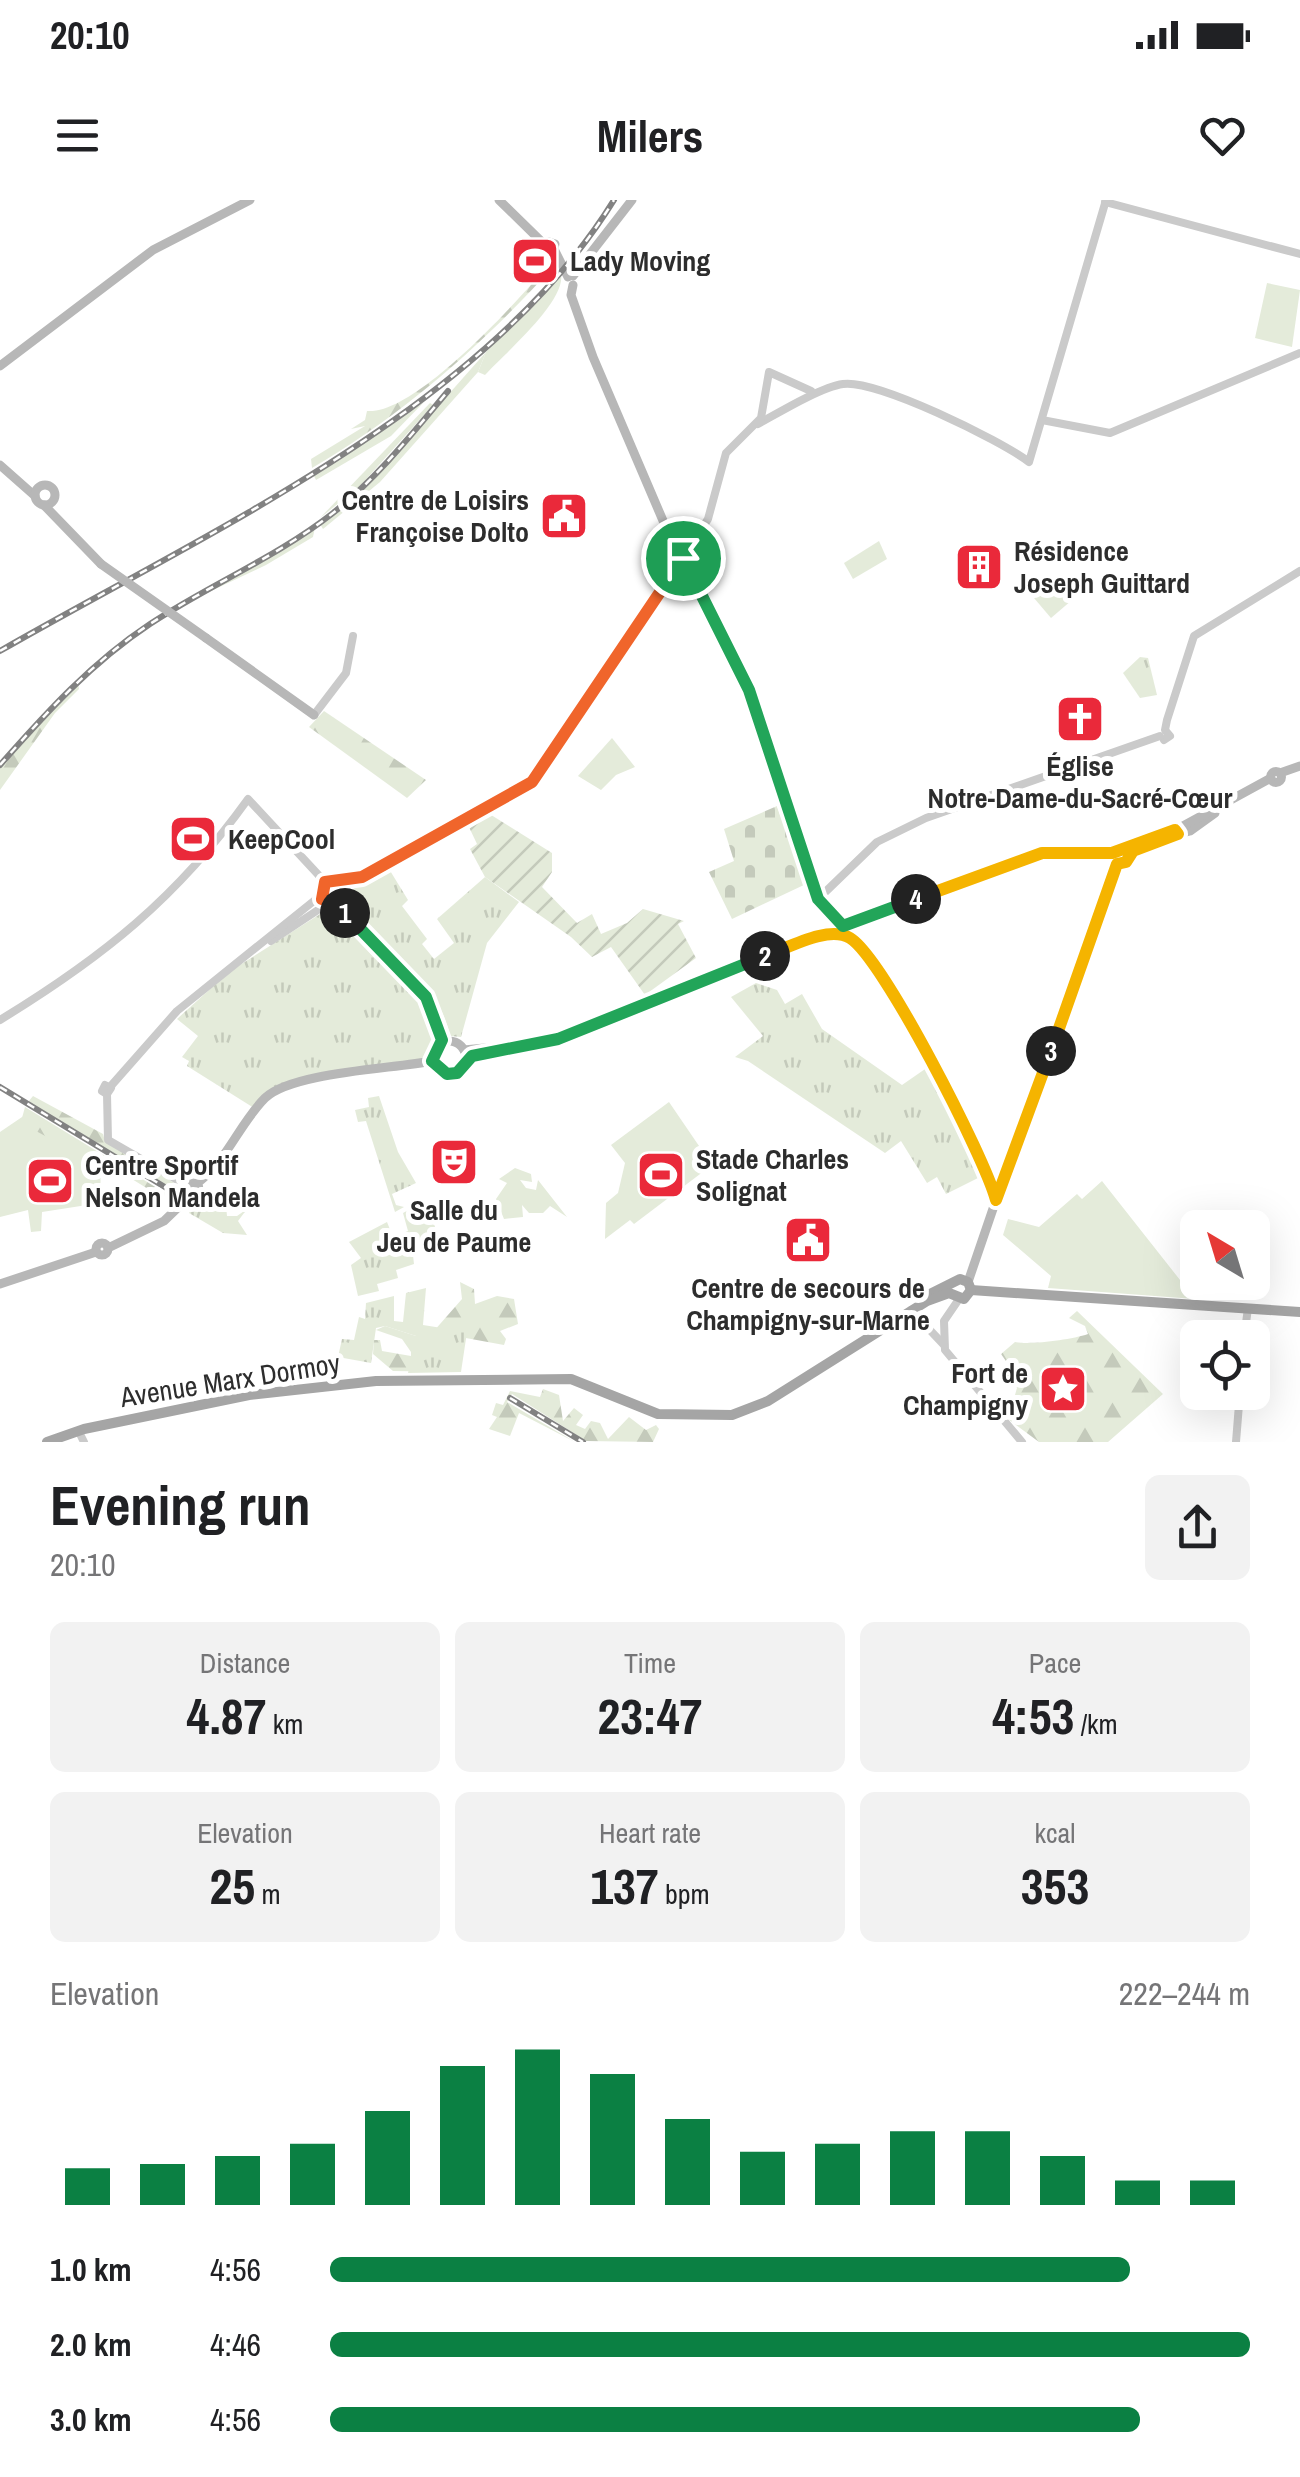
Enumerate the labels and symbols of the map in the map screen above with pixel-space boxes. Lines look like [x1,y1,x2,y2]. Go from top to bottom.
sports icon: Lady Moving [509,235,561,287]
place label: Lady Moving [570,242,710,280]
place label: Centre de Loisirs Françoise Dolto [341,481,529,551]
public building icon: Centre de Loisirs Françoise Dolto [538,490,590,542]
pin [641,516,726,601]
place label: Résidence Joseph Guittard [1014,532,1190,602]
building icon: Résidence Joseph Guittard [953,541,1005,593]
church icon: Église Notre-Dame-du-Sacré-Cœur [1054,693,1106,745]
place label: Église Notre-Dame-du-Sacré-Cœur [928,747,1232,817]
sports icon: KeepCool [167,813,219,865]
place label: KeepCool [228,820,335,858]
pin: 4 [891,874,941,924]
pin: 1 [320,888,370,938]
pin: 2 [740,931,790,981]
pin: 3 [1026,1026,1076,1076]
theatre icon: Salle du Jeu de Paume [428,1136,480,1188]
place label: Stade Charles Solignat [696,1140,849,1210]
place label: Centre Sportif Nelson Mandela [85,1146,260,1216]
sports icon: Stade Charles Solignat [635,1149,687,1201]
sports icon: Centre Sportif Nelson Mandela [24,1155,76,1207]
place label: Salle du Jeu de Paume [377,1191,531,1261]
north arrow [1180,1210,1270,1300]
public building icon: Centre de secours de Champigny-sur-Marne [782,1214,834,1266]
place label: Centre de secours de Champigny-sur-Marne [686,1269,930,1339]
street label: Avenue Marx Dormoy [117,1344,343,1416]
place label: Fort de Champigny [903,1354,1028,1424]
place icon: Fort de Champigny [1037,1363,1089,1415]

